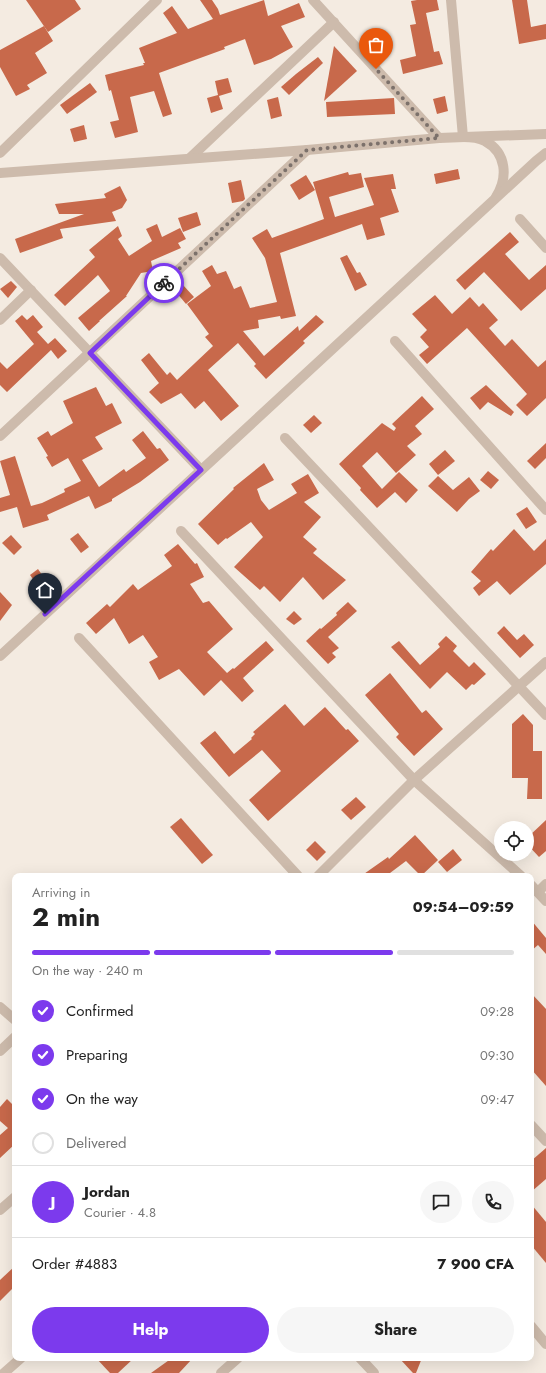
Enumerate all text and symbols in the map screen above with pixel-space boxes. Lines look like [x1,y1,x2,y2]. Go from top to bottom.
pin [359,28,393,69]
icon: bag [365,34,387,56]
courier [144,263,184,303]
icon: bike [153,272,175,294]
pin [28,573,62,614]
icon: home [34,579,56,601]
map controls [494,821,534,861]
button: locate [494,821,534,861]
text: Arriving in [32,883,90,902]
text: 09:54–09:59 [413,896,514,918]
text: 2 min [32,898,100,936]
text: On the way · 240 m [32,961,143,980]
icon: check [32,1000,54,1022]
text: Confirmed [66,1000,134,1022]
text: 09:28 [480,1002,514,1021]
icon: check [32,1044,54,1066]
text: Preparing [66,1044,128,1066]
text: 09:30 [480,1046,514,1065]
icon: check [32,1088,54,1110]
text: On the way [66,1088,138,1110]
text: 09:47 [480,1090,514,1109]
text: Delivered [66,1132,127,1154]
text: Jordan [84,1181,130,1203]
button: chat [420,1181,462,1223]
button: phone [472,1181,514,1223]
text: J [51,1191,55,1213]
text: Courier · 4.8 [84,1203,156,1222]
text: Order #4883 [32,1253,117,1275]
text: 7 900 CFA [437,1253,514,1275]
button: Help [32,1307,269,1353]
button: Share [277,1307,514,1353]

